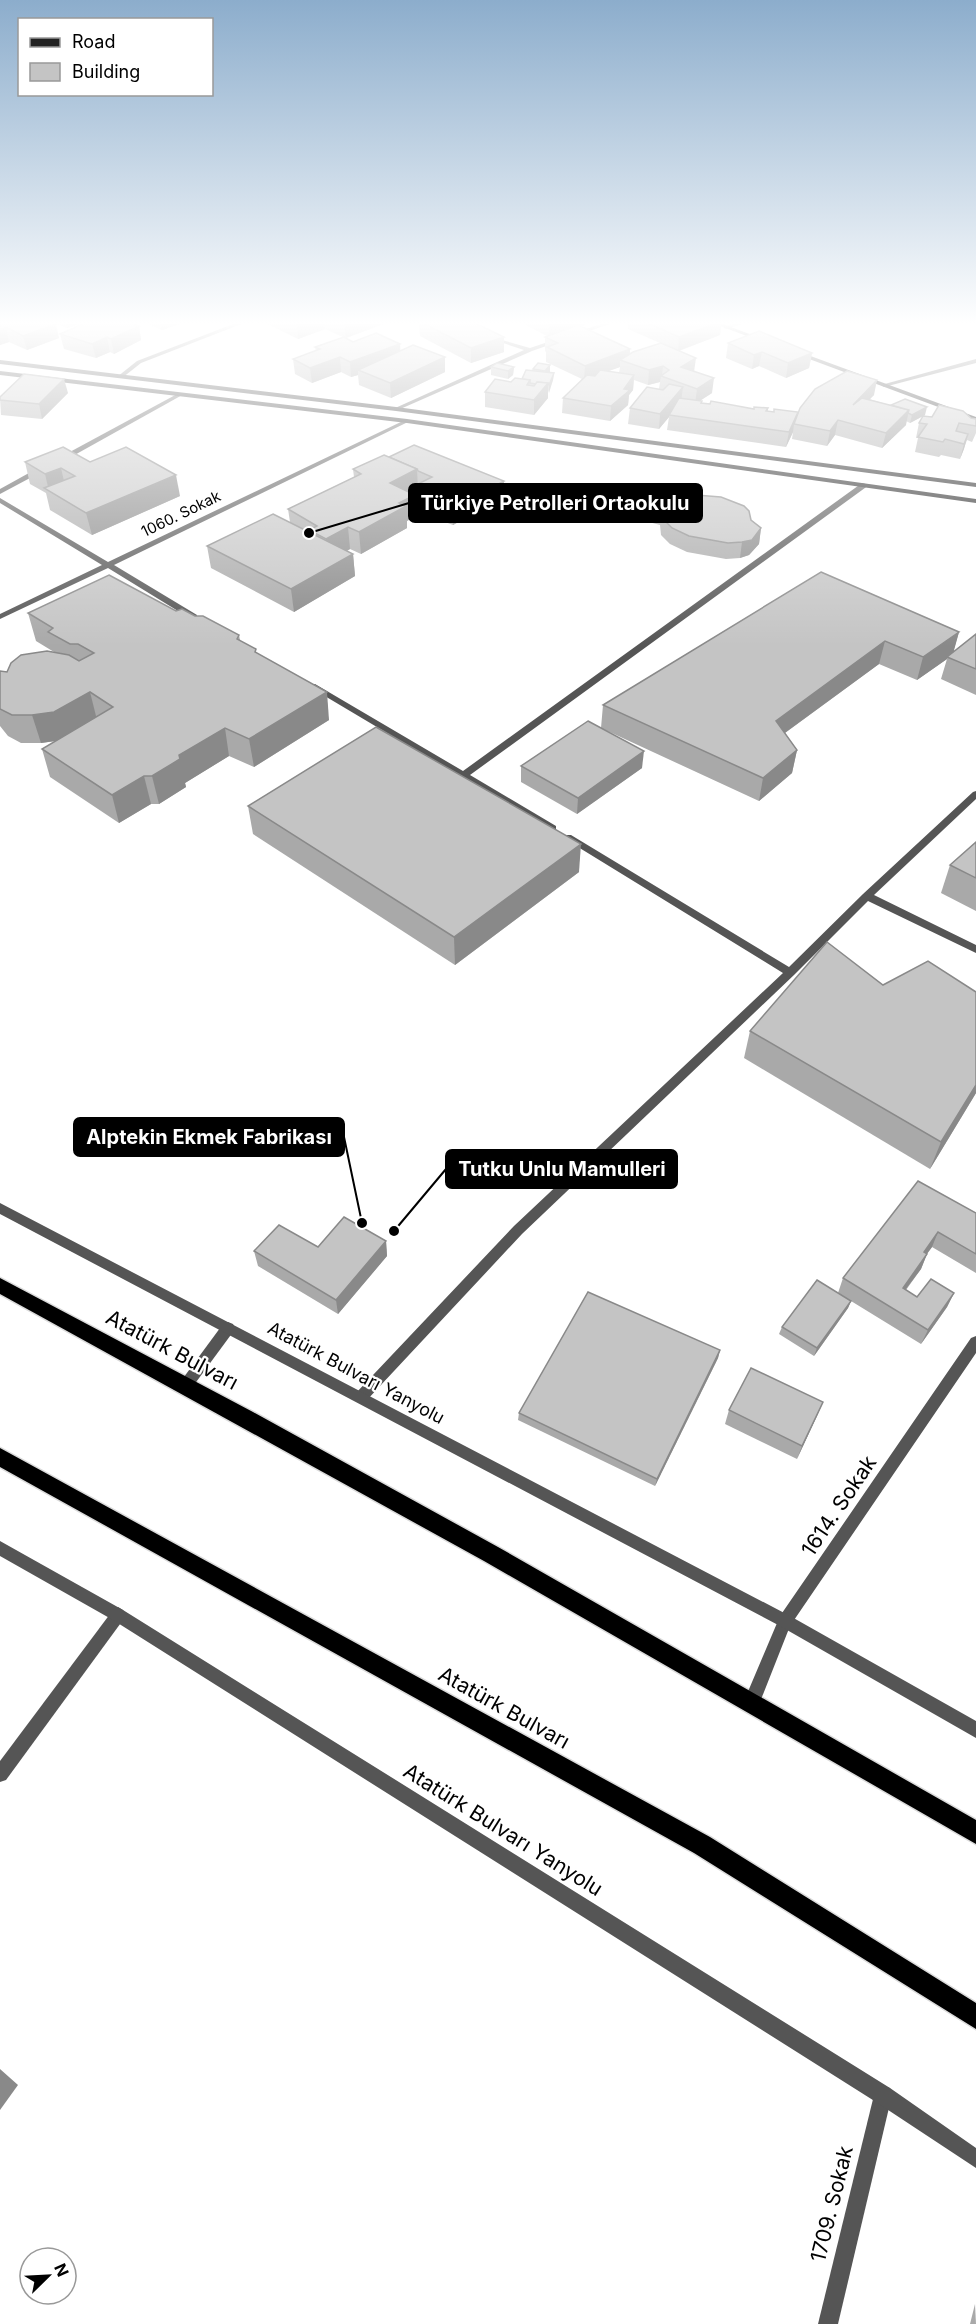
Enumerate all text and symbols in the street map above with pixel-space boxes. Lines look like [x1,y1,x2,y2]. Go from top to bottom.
legend [18,18,213,96]
text: Road [72,31,115,52]
text: Building [72,61,140,82]
callout: Türkiye Petrolleri Ortaokulu [409,484,702,522]
street label: 1060. Sokak [138,486,224,541]
text: Türkiye Petrolleri Ortaokulu [421,491,689,515]
callout: Alptekin Ekmek Fabrikası [74,1118,344,1156]
text: Alptekin Ekmek Fabrikası [86,1125,332,1149]
callout: Tutku Unlu Mamulleri [446,1150,677,1188]
text: Tutku Unlu Mamulleri [458,1157,666,1181]
street label: Atatürk Bulvarı [102,1304,243,1395]
street label: Atatürk Bulvarı Yanyolu [264,1317,448,1428]
street label: 1614. Sokak [796,1450,882,1561]
street label: Atatürk Bulvarı [434,1661,574,1754]
street label: Atatürk Bulvarı Yanyolu [399,1758,607,1901]
street label: 1709. Sokak [805,2143,858,2264]
north arrow [18,2246,78,2306]
text: N [50,2260,73,2280]

